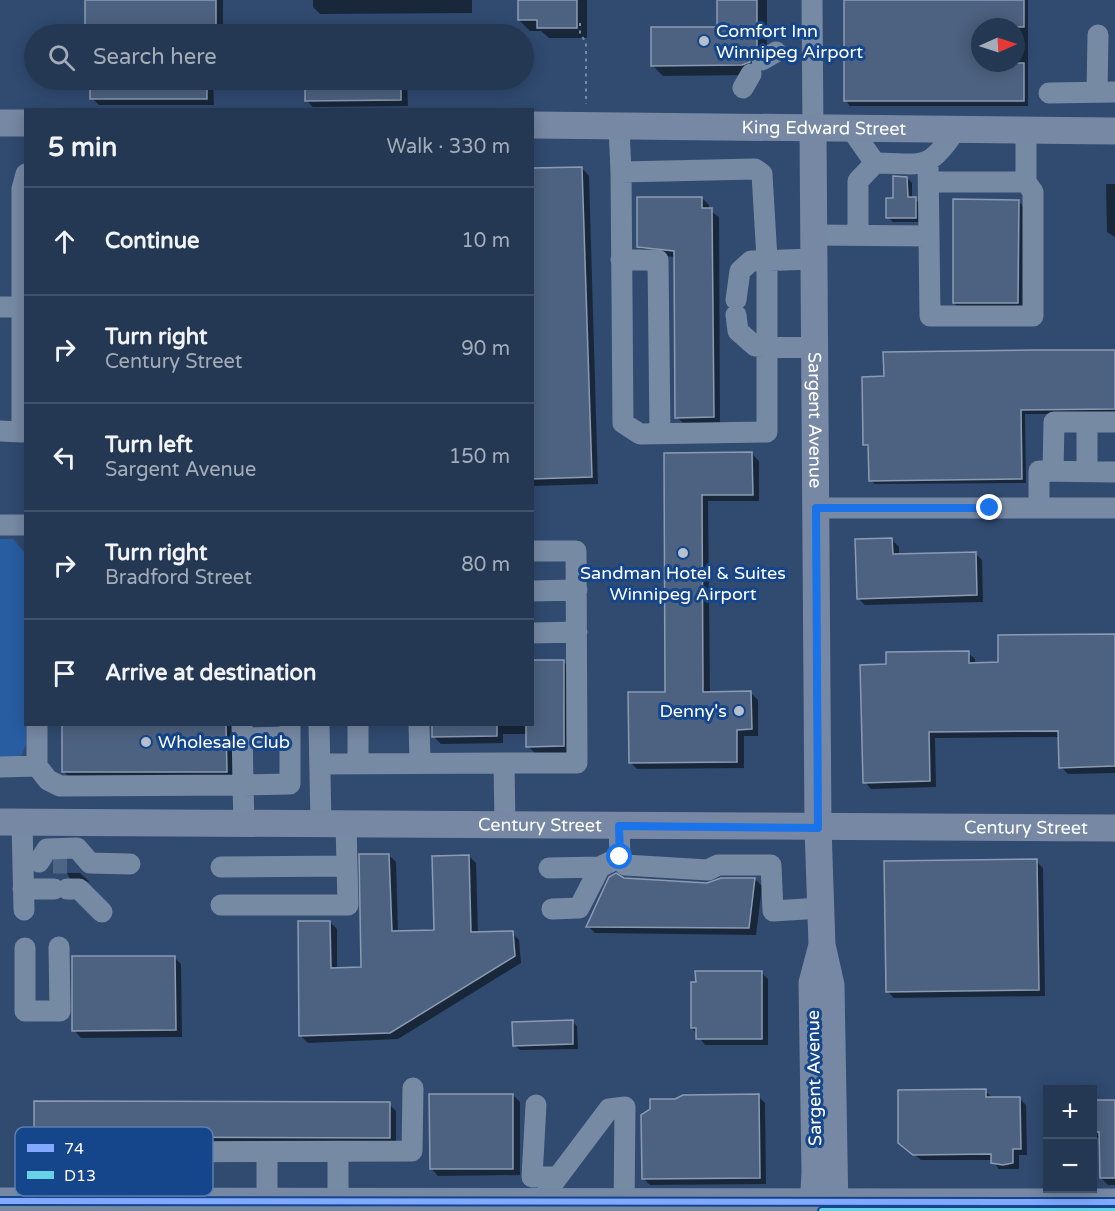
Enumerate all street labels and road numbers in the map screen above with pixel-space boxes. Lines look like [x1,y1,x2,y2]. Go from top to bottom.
street label: King Edward Street [742,116,907,140]
street label: Sargent Avenue [804,352,827,488]
street label: Century Street [478,814,602,836]
street label: Century Street [964,816,1088,839]
street label: Sargent Avenue [802,1010,826,1146]

